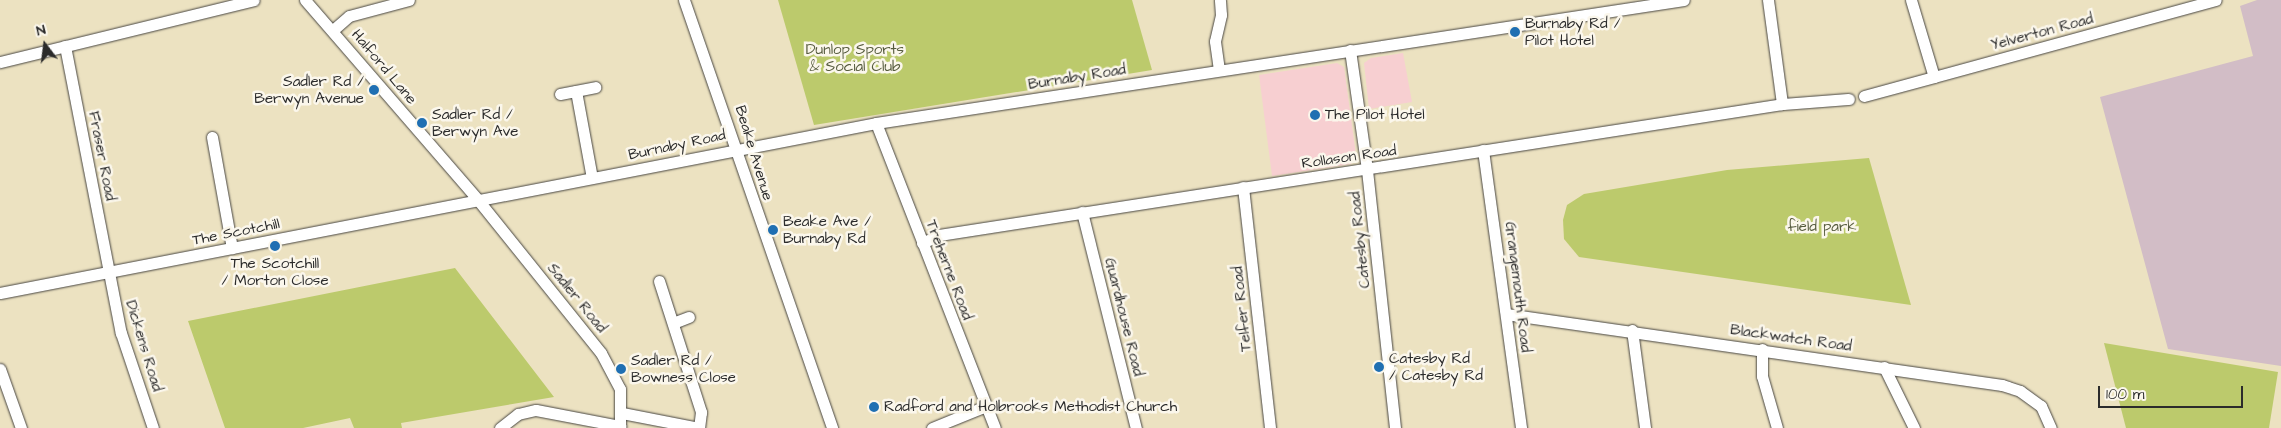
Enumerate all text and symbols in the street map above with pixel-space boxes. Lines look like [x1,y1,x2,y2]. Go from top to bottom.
street label: Yelverton Road [1989,10,2095,54]
place label: Burnaby Rd / Pilot Hotel [1525,14,1621,49]
north arrow [20,20,70,70]
text: N [34,20,48,41]
street label: Halford Lane [348,26,420,108]
marker: Burnaby Rd / Pilot Hotel [1509,26,1521,38]
park label: Dunlop Sports & Social Club [806,40,904,75]
street label: Burnaby Road [1027,60,1127,94]
place label: Sadler Rd / Berwyn Avenue [254,72,364,107]
marker: Sadler Rd / Berwyn Avenue [368,84,380,96]
street label: Beake Avenue [731,103,777,203]
place label: Sadler Rd / Berwyn Ave [432,105,518,140]
place label: The Pilot Hotel [1325,106,1425,124]
marker: The Pilot Hotel [1309,109,1321,121]
street label: Fraser Road [85,110,119,202]
marker: Sadler Rd / Berwyn Ave [416,117,428,129]
street label: Burnaby Road [627,126,727,164]
street label: Rollason Road [1301,141,1397,173]
street label: Catesby Road [1346,191,1374,289]
place label: Beake Ave / Burnaby Rd [783,212,871,247]
street label: The Scotchill [191,215,281,249]
street label: Treherne Road [922,217,976,323]
park label: field park [1788,218,1856,236]
street label: Grangemouth Road [1501,221,1535,353]
marker: Beake Ave / Burnaby Rd [767,224,779,236]
marker: The Scotchill / Morton Close [269,240,281,252]
place label: The Scotchill / Morton Close [221,254,329,289]
street label: Guardhouse Road [1101,256,1147,378]
street label: Sadler Road [544,260,610,336]
street label: Telfer Road [1229,266,1255,352]
street label: Dickens Road [122,298,166,394]
street label: Blackwatch Road [1729,321,1853,355]
place label: Catesby Rd / Catesby Rd [1389,349,1483,384]
place label: Sadler Rd / Bowness Close [631,351,736,386]
marker: Catesby Rd / Catesby Rd [1373,361,1385,373]
marker: Sadler Rd / Bowness Close [615,363,627,375]
scale bar [2101,376,2246,408]
text: 100 m [2106,384,2145,405]
place label: Radford and Holbrooks Methodist Church [884,398,1177,416]
marker: Radford and Holbrooks Methodist Church [868,401,880,413]

